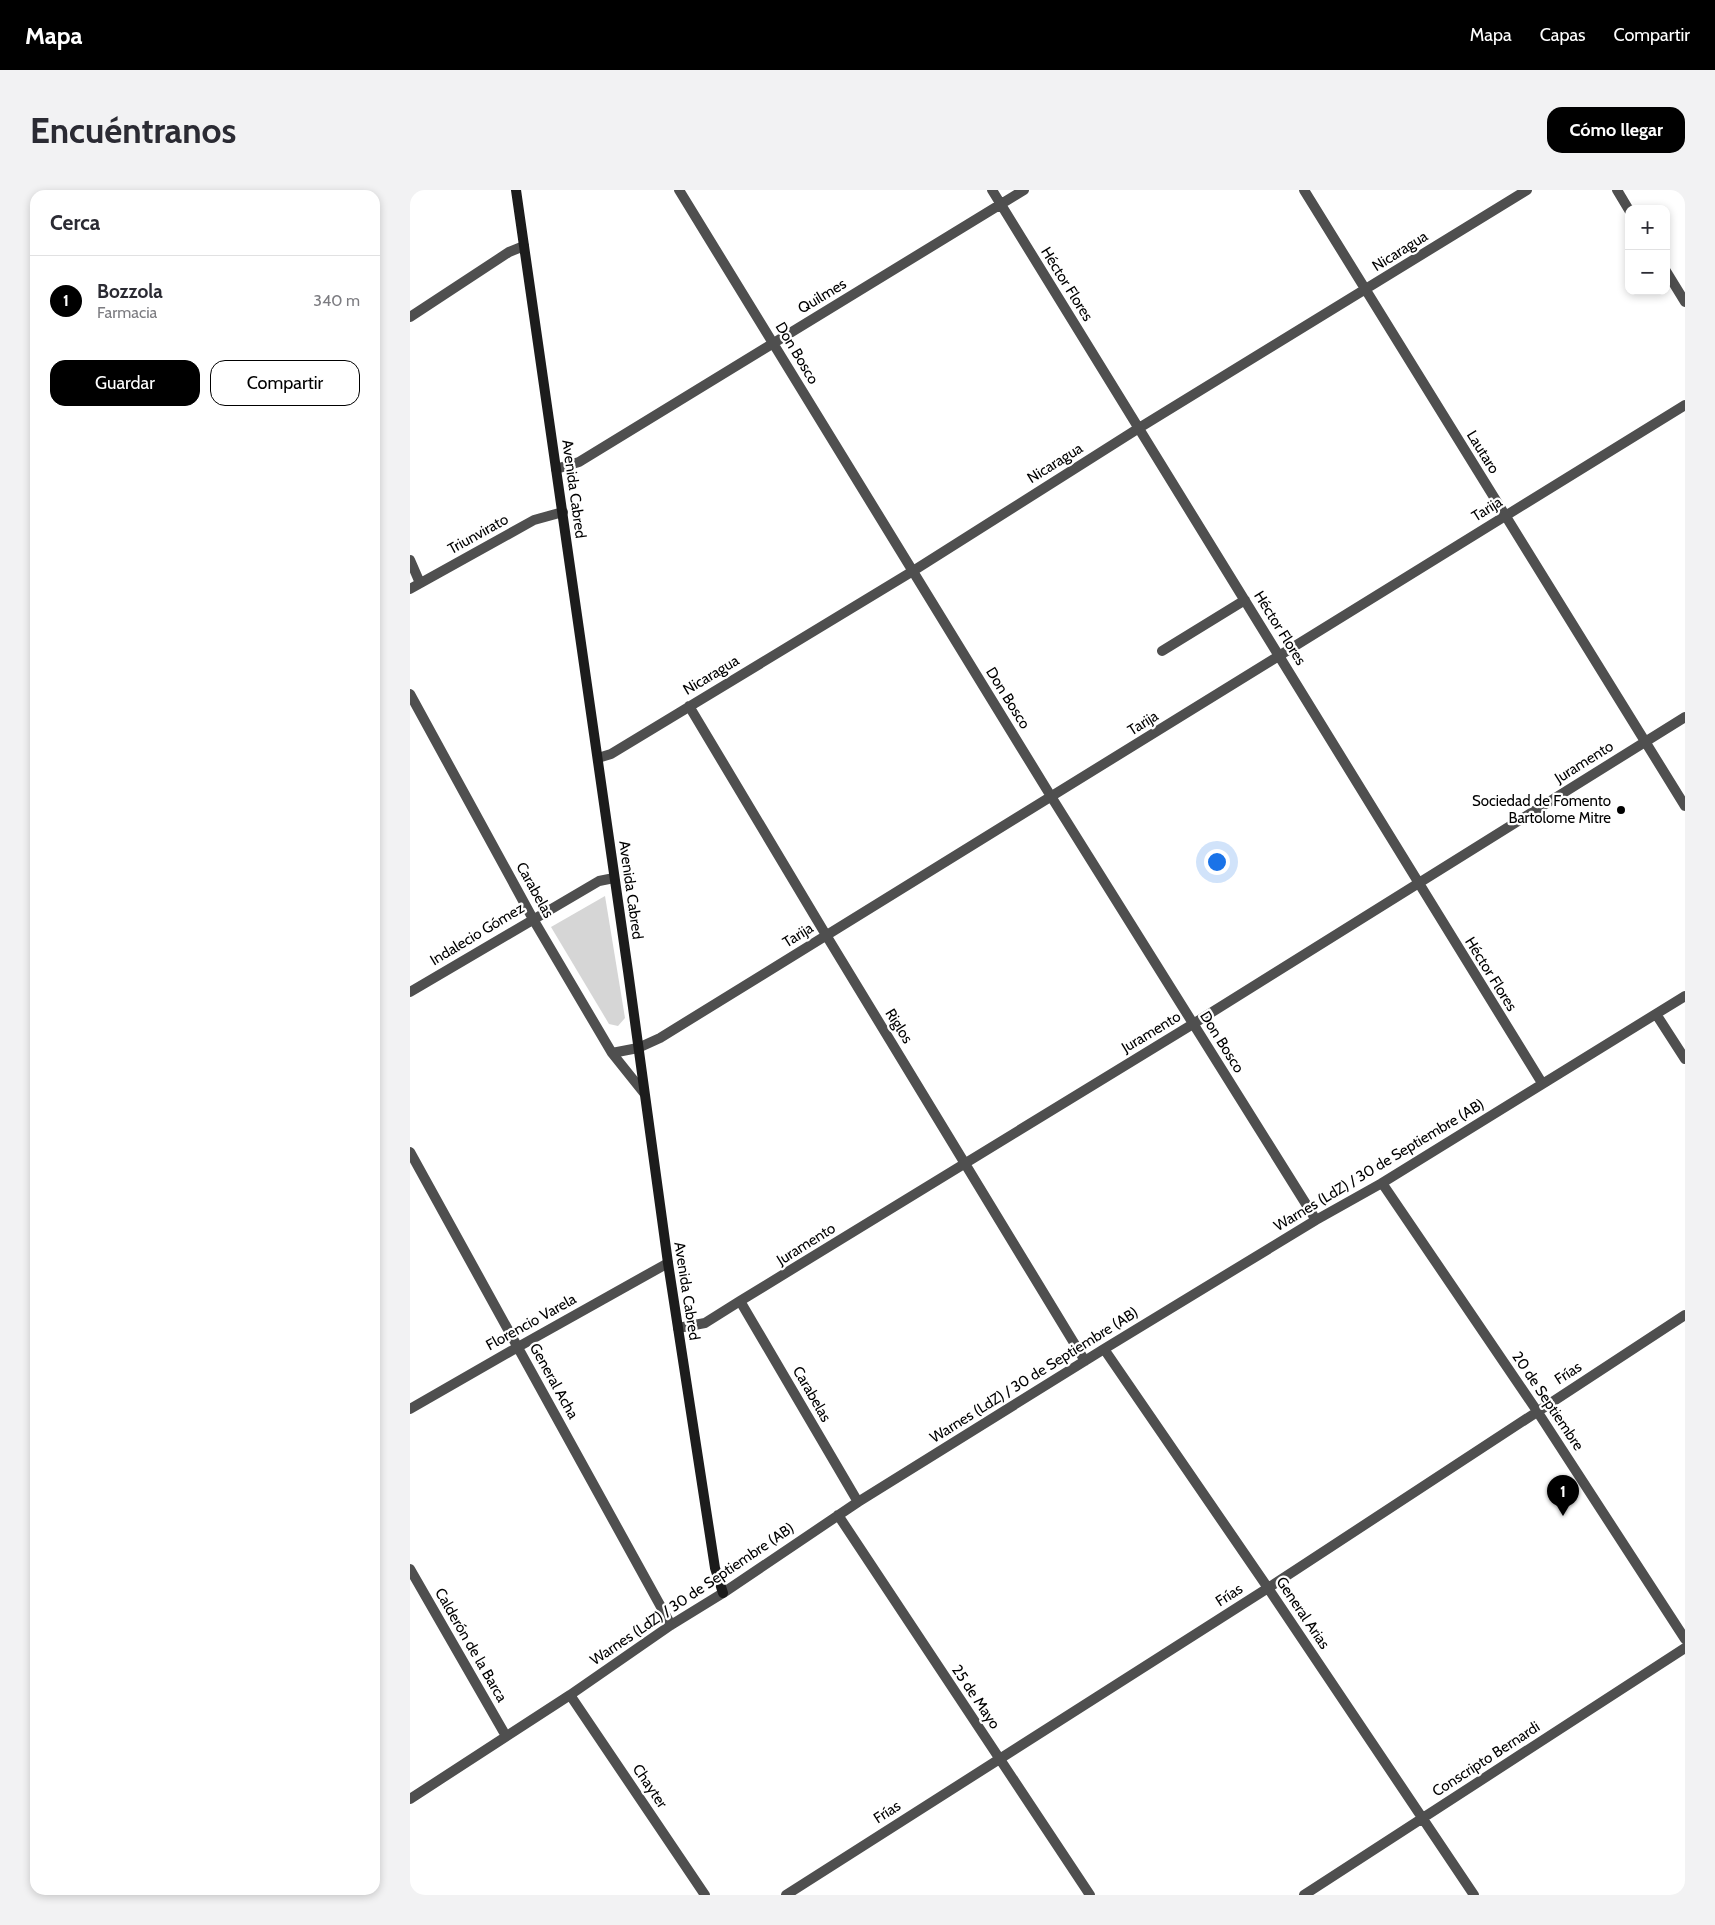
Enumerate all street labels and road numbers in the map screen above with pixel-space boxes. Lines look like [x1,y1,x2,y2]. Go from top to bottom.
street label: Nicaragua [1369,227,1432,275]
street label: Héctor Flores [1037,244,1097,324]
street label: Quilmes [795,275,849,317]
street label: Don Bosco [771,319,823,387]
street label: Lautaro [1463,427,1503,477]
street label: Avenida Cabred [558,439,590,539]
street label: Nicaragua [1024,439,1087,487]
street label: Tarija [1468,492,1506,525]
street label: Triunvirato [445,510,511,558]
street label: Héctor Flores [1250,588,1310,668]
street label: Nicaragua [680,651,743,699]
street label: Don Bosco [982,664,1034,732]
street label: Tarija [1124,706,1162,739]
street label: Juramento [1551,737,1617,788]
street label: Avenida Cabred [615,840,647,940]
street label: Carabelas [512,859,558,921]
street label: Indalecio Gómez [427,899,527,969]
street label: Tarija [779,918,817,951]
street label: Héctor Flores [1461,934,1521,1014]
street label: Riglos [881,1005,917,1047]
street label: Juramento [1117,1007,1184,1057]
street label: Don Bosco [1196,1008,1248,1076]
street label: Warnes (LdZ) / 30 de Septiembre (AB) [1271,1095,1487,1235]
street label: Juramento [773,1219,839,1270]
street label: Avenida Cabred [670,1240,704,1342]
street label: Florencio Varela [483,1289,580,1354]
street label: Warnes (LdZ) / 30 de Septiembre (AB) [927,1303,1141,1447]
street label: General Acha [526,1340,583,1423]
street label: 20 de Septiembre [1508,1348,1588,1454]
street label: Frías [1551,1358,1585,1388]
street label: Carabelas [789,1363,835,1425]
street label: Warnes (LdZ) / 30 de Septiembre (AB) [587,1519,797,1669]
street label: General Arias [1272,1574,1334,1652]
street label: Frías [1212,1580,1246,1610]
street label: Calderón de la Barca [431,1585,511,1706]
street label: 25 de Mayo [948,1662,1004,1732]
street label: Conscripto Bernardi [1429,1718,1543,1800]
street label: Chayter [629,1761,671,1812]
street label: Frías [870,1797,904,1827]

